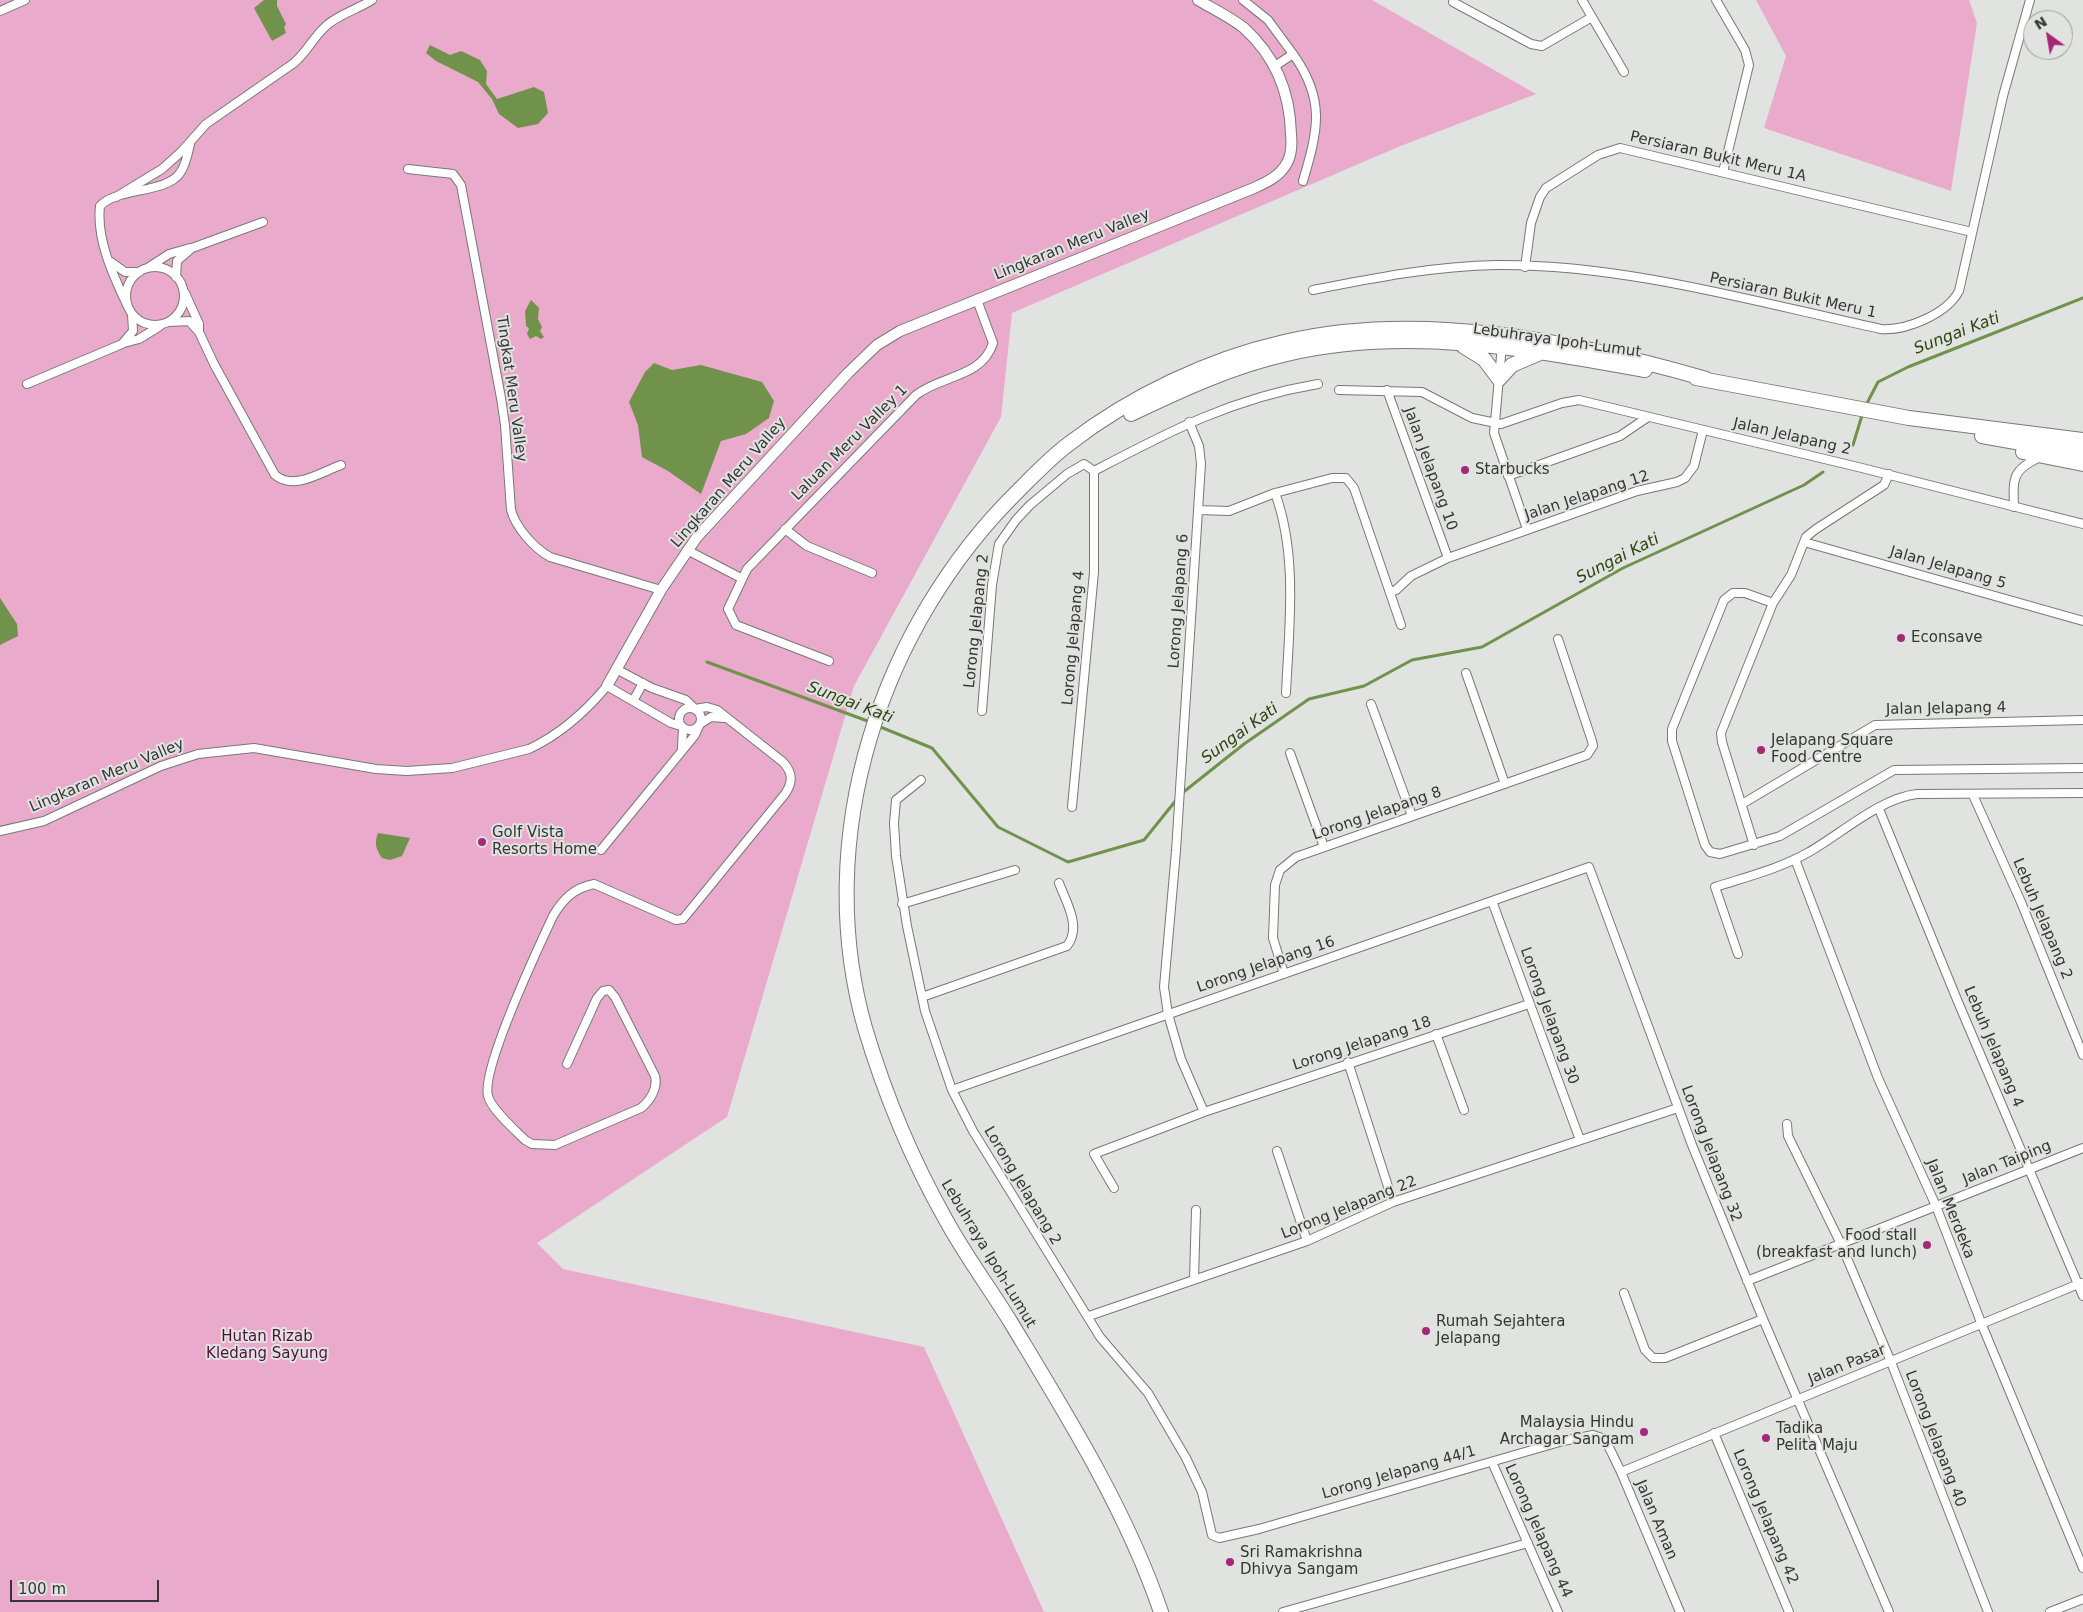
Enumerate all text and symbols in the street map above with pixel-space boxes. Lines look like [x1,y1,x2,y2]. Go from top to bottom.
north arrow [2023,10,2073,60]
text: N [2031,13,2050,33]
street label: Persiaran Bukit Meru 1A [1628,128,1808,186]
street label: Lingkaran Meru Valley [992,206,1152,284]
street label: Persiaran Bukit Meru 1 [1708,270,1878,322]
water label: Sungai Kati [1911,309,2003,359]
street label: Tingkat Meru Valley [492,315,530,463]
street label: Lebuhraya Ipoh-Lumut [1472,320,1642,362]
street label: Laluan Meru Valley 1 [788,381,912,505]
street label: Jalan Jelapang 10 [1399,405,1461,533]
street label: Lingkaran Meru Valley [668,414,790,552]
street label: Jalan Jelapang 2 [1731,415,1853,459]
place label: Starbucks [1475,461,1550,479]
marker: Starbucks [1459,464,1471,476]
street label: Jalan Jelapang 12 [1522,467,1652,525]
water label: Sungai Kati [1573,530,1663,588]
street label: Lorong Jelapang 6 [1165,533,1193,669]
street label: Jalan Jelapang 5 [1888,543,2008,593]
street label: Lorong Jelapang 2 [961,553,993,689]
street label: Lorong Jelapang 4 [1059,570,1089,706]
place label: Econsave [1911,629,1983,647]
marker: Econsave [1895,632,1907,644]
water label: Sungai Kati [804,678,896,728]
street label: Jalan Jelapang 4 [1886,699,2006,719]
water label: Sungai Kati [1198,700,1282,768]
place label: Jelapang Square Food Centre [1771,732,1893,767]
street label: Lingkaran Meru Valley [27,735,187,817]
marker: Jelapang Square Food Centre [1755,744,1767,756]
street label: Lorong Jelapang 8 [1310,783,1444,845]
place label: Golf Vista Resorts Home [492,824,597,859]
marker: Golf Vista Resorts Home [476,836,488,848]
street label: Lebuh Jelapang 2 [2008,856,2076,982]
street label: Lorong Jelapang 16 [1195,933,1337,997]
street label: Lorong Jelapang 30 [1516,945,1582,1087]
street label: Lebuh Jelapang 4 [1959,984,2027,1110]
street label: Lorong Jelapang 18 [1290,1013,1434,1075]
street label: Lorong Jelapang 32 [1677,1083,1745,1225]
street label: Lorong Jelapang 2 [979,1123,1065,1249]
street label: Jalan Taiping [1960,1137,2054,1189]
street label: Jalan Merdeka [1922,1157,1978,1261]
street label: Lorong Jelapang 22 [1279,1173,1419,1243]
street label: Lebuhraya Ipoh-Lumut [937,1177,1039,1331]
place label: Food stall (breakfast and lunch) [1756,1227,1917,1262]
marker: Food stall (breakfast and lunch) [1921,1239,1933,1251]
place label: Rumah Sejahtera Jelapang [1436,1313,1565,1348]
marker: Rumah Sejahtera Jelapang [1420,1325,1432,1337]
park label: Hutan Rizab Kledang Sayung [206,1328,328,1363]
street label: Jalan Pasar [1806,1341,1888,1389]
street label: Lorong Jelapang 40 [1901,1368,1969,1510]
place label: Malaysia Hindu Archagar Sangam [1500,1414,1634,1449]
place label: Tadika Pelita Maju [1776,1420,1858,1455]
marker: Malaysia Hindu Archagar Sangam [1638,1426,1650,1438]
marker: Tadika Pelita Maju [1760,1432,1772,1444]
street label: Lorong Jelapang 44/1 [1320,1442,1478,1504]
street label: Lorong Jelapang 42 [1728,1447,1802,1587]
street label: Lorong Jelapang 44 [1500,1461,1576,1601]
street label: Jalan Aman [1631,1477,1681,1563]
place label: Sri Ramakrishna Dhivya Sangam [1240,1544,1363,1579]
marker: Sri Ramakrishna Dhivya Sangam [1224,1556,1236,1568]
scale bar [12,1570,161,1602]
text: 100 m [18,1580,66,1598]

